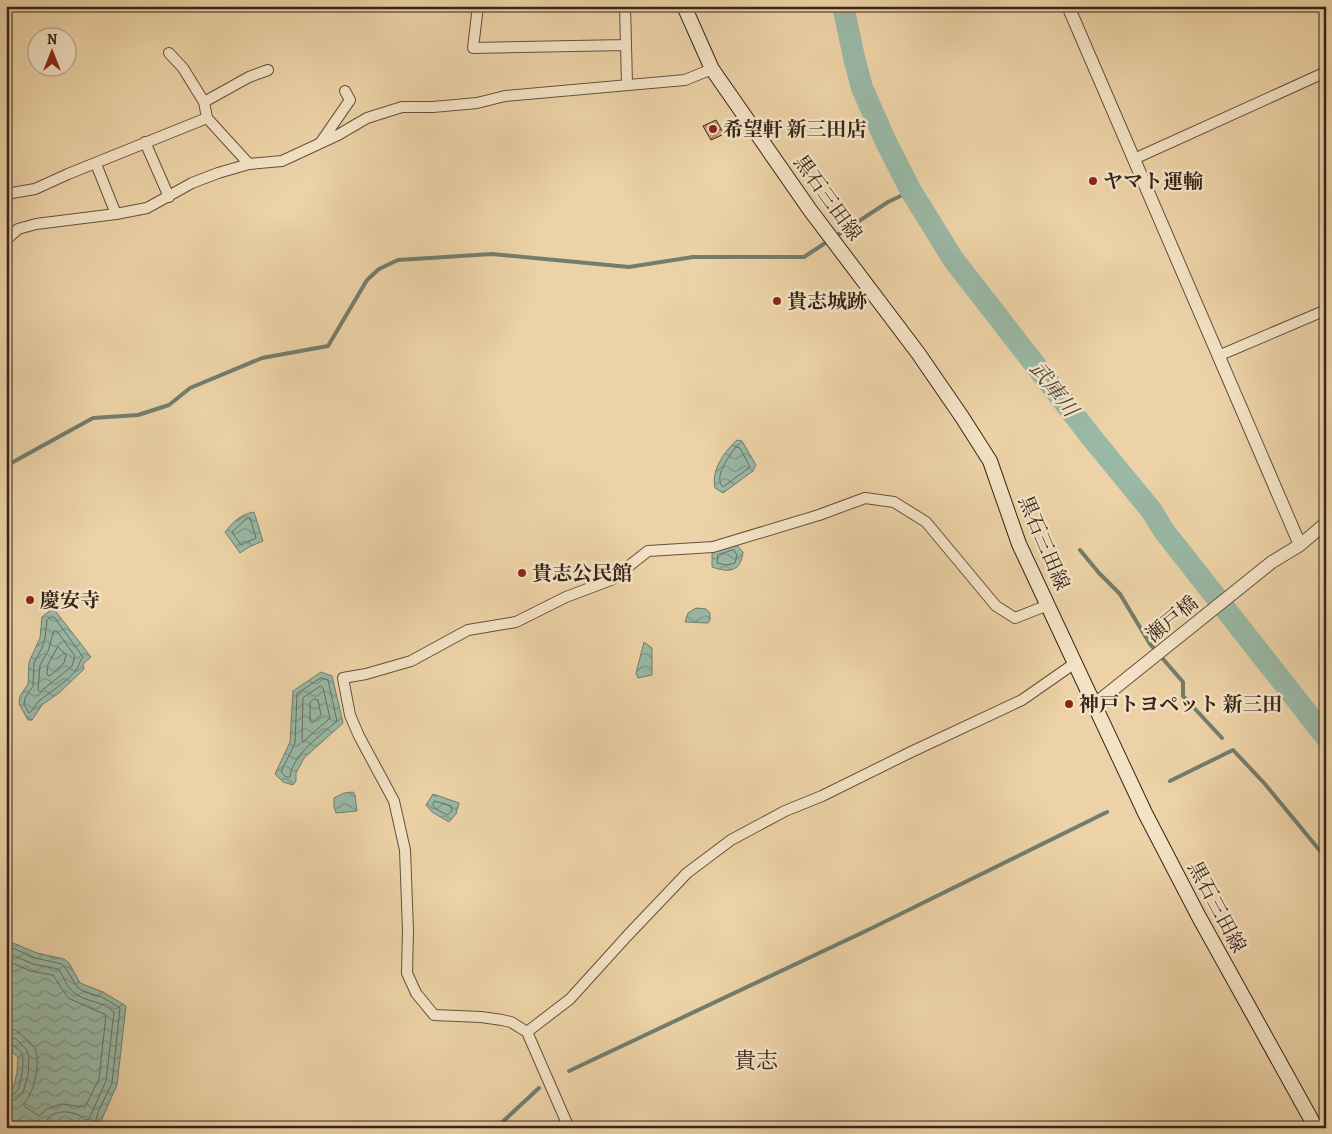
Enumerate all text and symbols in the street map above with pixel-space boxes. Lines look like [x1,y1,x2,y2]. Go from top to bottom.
north arrow [28,28,78,78]
text: N [47,30,57,49]
place label: 希望軒 新三田店 [723,116,866,143]
marker: 希望軒 新三田店 [707,123,719,135]
street label: 黒石三田線 [788,150,868,246]
place label: ヤマト運輸 [1103,168,1203,195]
marker: ヤマト運輸 [1087,175,1099,187]
place label: 貴志城跡 [787,288,867,315]
marker: 貴志城跡 [771,295,783,307]
water label: 武庫川 [1024,356,1086,424]
street label: 黒石三田線 [1012,492,1076,594]
place label: 貴志公民館 [532,560,632,587]
marker: 貴志公民館 [516,567,528,579]
place label: 慶安寺 [40,587,100,614]
street label: 瀬戸橋 [1140,590,1204,648]
marker: 慶安寺 [24,594,36,606]
place label: 神戸トヨペット 新三田 [1079,691,1282,718]
marker: 神戸トヨペット 新三田 [1063,698,1075,710]
street label: 黒石三田線 [1182,857,1252,957]
district label: 貴志 [734,1046,778,1076]

